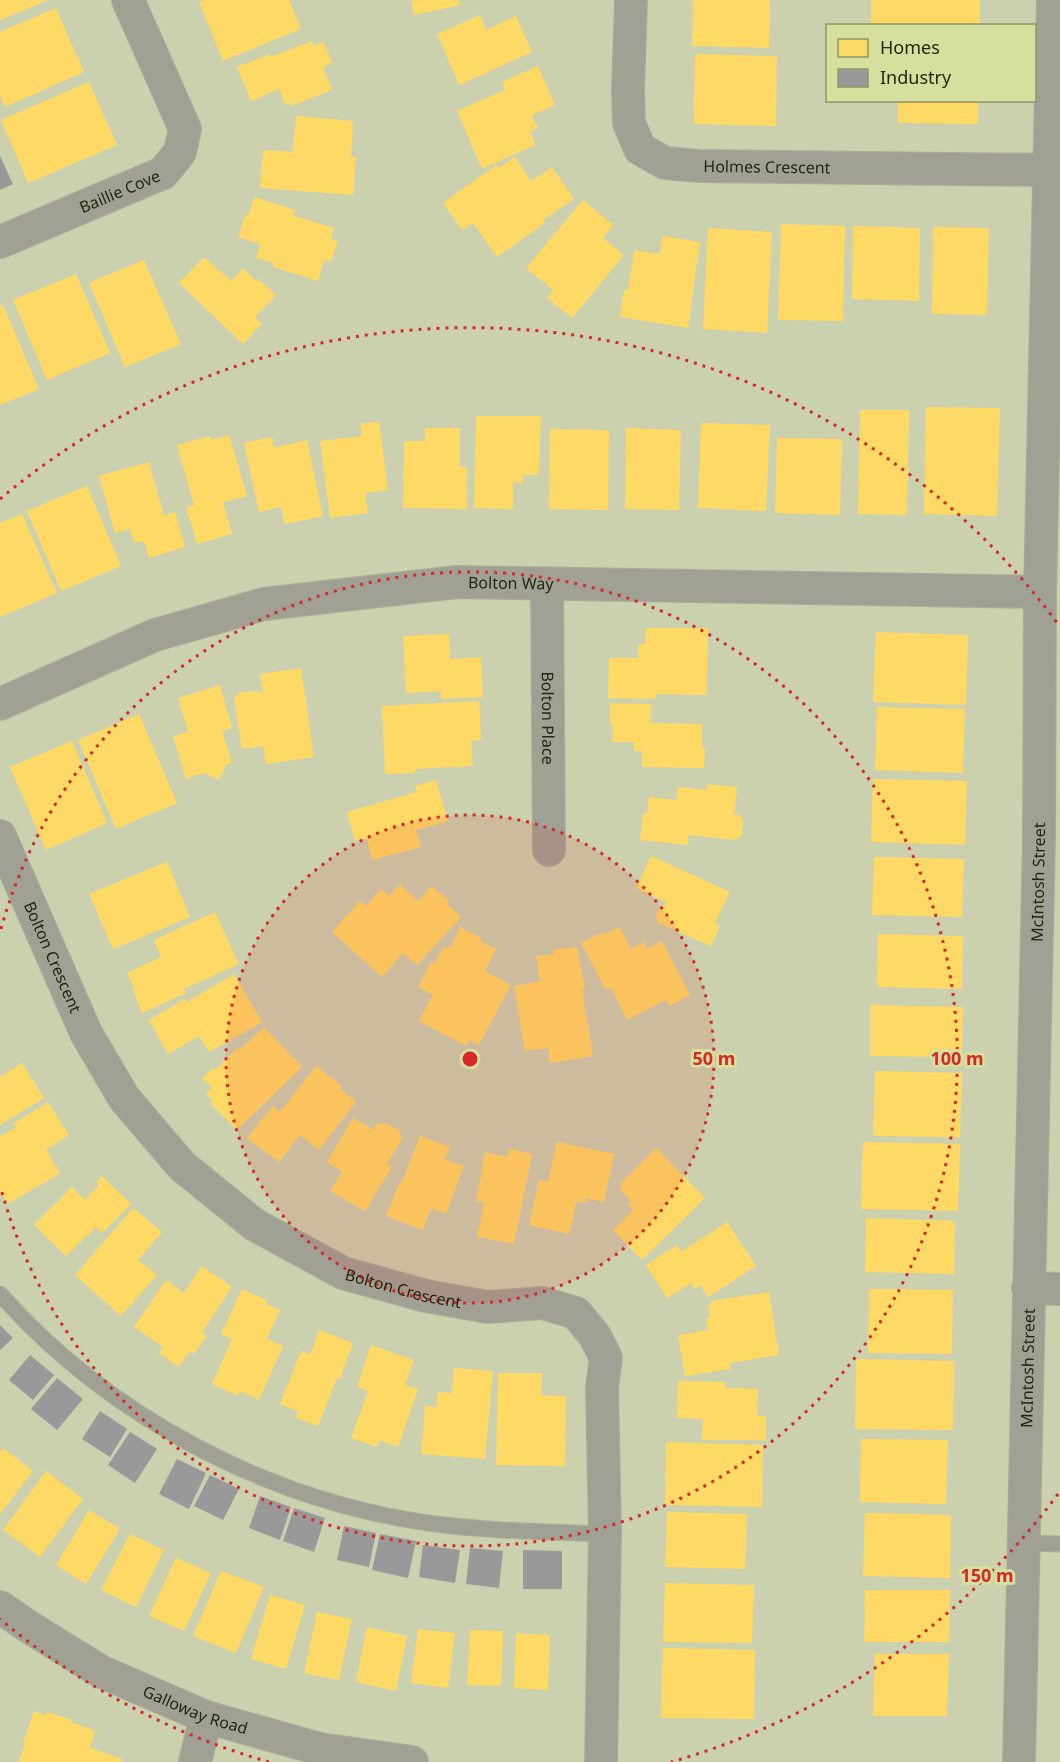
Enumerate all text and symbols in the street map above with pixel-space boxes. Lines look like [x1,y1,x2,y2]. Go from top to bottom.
legend [826,24,1036,102]
text: Homes [880,35,940,59]
text: Industry [880,65,952,89]
street label: Holmes Crescent [703,155,831,178]
street label: Baillie Cove [76,164,164,218]
street label: Bolton Way [468,571,555,595]
street label: Bolton Place [537,671,559,765]
street label: McIntosh Street [1026,822,1050,942]
street label: Bolton Crescent [19,898,87,1016]
text: 50 m [693,1046,735,1070]
text: 100 m [930,1046,984,1070]
centre of rings [460,1049,480,1069]
street label: Bolton Crescent [343,1263,463,1313]
street label: McIntosh Street [1015,1308,1040,1428]
text: 150 m [960,1563,1014,1587]
street label: Galloway Road [140,1680,250,1739]

